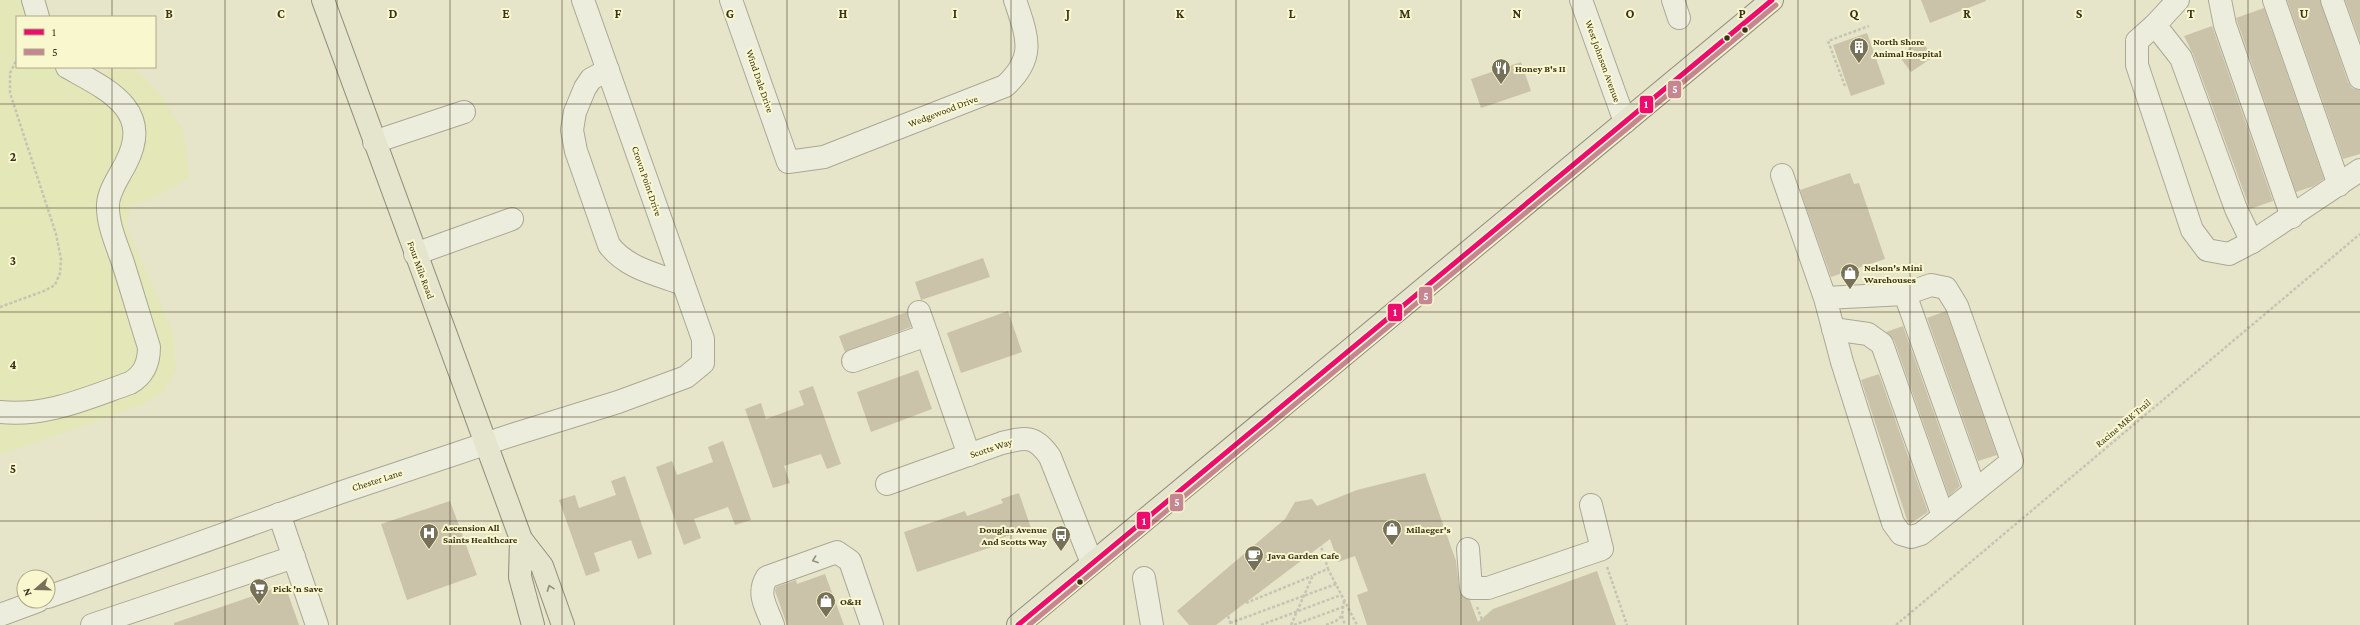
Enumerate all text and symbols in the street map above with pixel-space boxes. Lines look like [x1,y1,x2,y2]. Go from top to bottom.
text: B [165,6,173,21]
text: C [277,6,285,21]
text: D [389,6,398,21]
text: E [502,6,510,21]
text: F [615,6,622,21]
text: G [726,6,734,21]
text: H [839,6,848,21]
text: I [953,6,957,21]
text: J [1064,6,1070,21]
text: K [1176,6,1185,21]
text: L [1289,6,1296,21]
text: M [1399,6,1411,21]
text: N [1513,6,1522,21]
text: O [1626,6,1635,21]
text: P [1738,6,1746,21]
text: Q [1850,6,1860,21]
text: R [1963,6,1971,21]
text: S [2076,6,2083,21]
text: T [2187,6,2195,21]
text: U [2300,6,2309,21]
legend [16,16,156,68]
street label: West Johnson Avenue [1583,18,1623,104]
text: 1 [52,25,56,39]
unlabelled marker [1740,25,1750,35]
unlabelled marker [1722,33,1732,43]
building icon: North Shore Animal Hospital [1848,36,1870,64]
place label: North Shore Animal Hospital [1872,36,1942,59]
text: 5 [52,45,58,59]
street label: Wind Dale Drive [744,48,776,115]
restaurant icon: Honey B's II [1490,57,1512,85]
place label: Honey B's II [1515,63,1566,74]
line badge: 5 [1667,80,1682,99]
text: 5 [1672,83,1678,95]
street label: Wedgewood Drive [907,92,980,129]
line badge: 1 [1639,95,1654,114]
text: 1 [1644,98,1648,110]
street label: Crown Point Drive [630,144,664,218]
text: 2 [10,149,17,164]
street label: Four Mile Road [405,240,437,301]
text: 3 [10,253,16,268]
shop icon: Nelson's Mini Warehouses [1839,262,1861,290]
place label: Nelson's Mini Warehouses [1863,262,1922,285]
line badge: 5 [1418,286,1433,305]
text: 5 [1423,290,1429,302]
line badge: 1 [1387,303,1403,322]
text: 1 [1393,306,1397,318]
text: 4 [9,357,17,372]
street label: Racine MRK Trail [2093,396,2153,449]
street label: Scotts Way [968,436,1014,460]
text: 5 [10,461,16,476]
street label: Chester Lane [351,467,404,493]
line badge: 5 [1169,493,1184,512]
text: 5 [1174,496,1180,508]
line badge: 1 [1136,511,1151,530]
text: 1 [1142,515,1146,527]
shop icon: Milaeger's [1381,518,1403,546]
hospital icon: Ascension All Saints Healthcare [418,522,440,550]
place label: Ascension All Saints Healthcare [442,522,518,545]
place label: Douglas Avenue And Scotts Way [979,524,1047,547]
bus stop icon: Douglas Avenue And Scotts Way [1050,524,1072,552]
place label: Milaeger's [1406,524,1451,535]
cafe icon: Java Garden Cafe [1243,544,1265,572]
place label: Java Garden Cafe [1267,550,1340,561]
one-way arrow [812,555,819,563]
north arrow [16,569,56,609]
supermarket icon: Pick 'n Save [248,577,270,605]
unlabelled marker [1075,577,1085,587]
place label: Pick 'n Save [273,583,323,594]
one-way arrow [546,585,554,592]
text: N [20,586,34,598]
shop icon: O&H [815,590,837,618]
place label: O&H [840,596,861,607]

